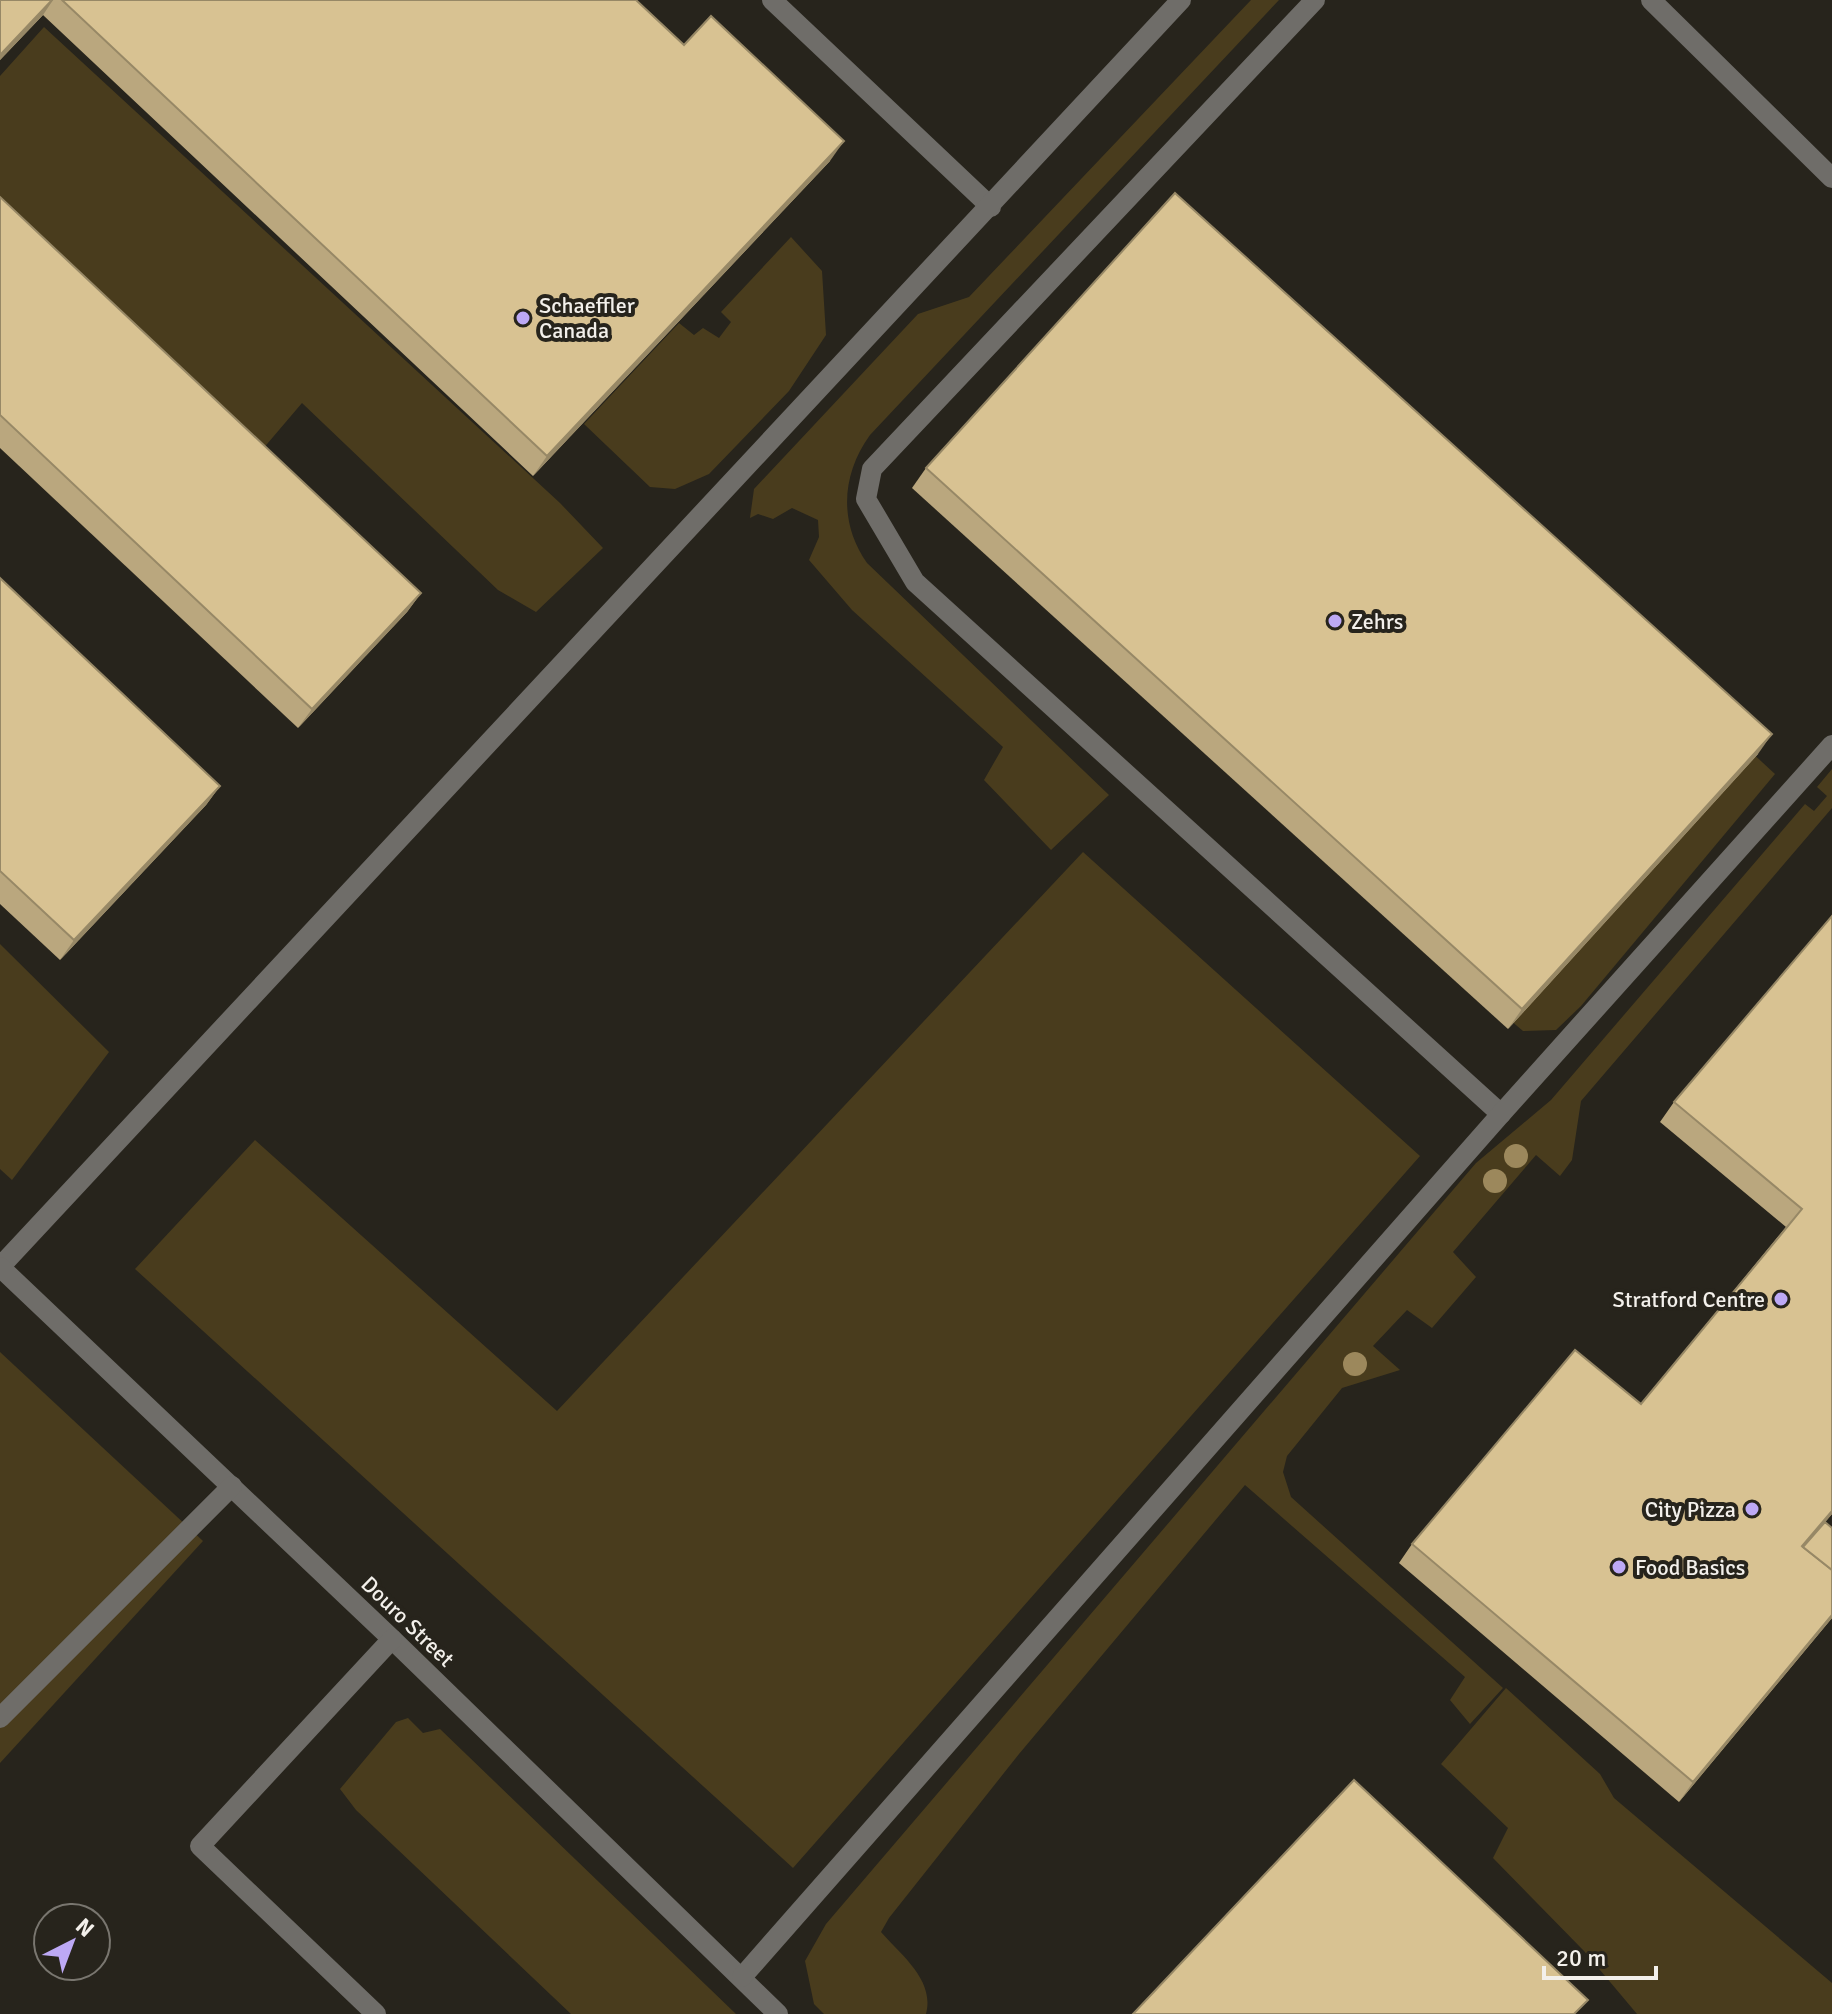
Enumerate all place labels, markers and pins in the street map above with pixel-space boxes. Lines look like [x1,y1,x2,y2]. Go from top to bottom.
place label: Schaeffler Canada [539,292,635,344]
marker: Schaeffler Canada [514,309,532,327]
place label: Zehrs [1351,608,1404,635]
marker: Zehrs [1326,612,1344,630]
place label: Stratford Centre [1613,1286,1765,1313]
marker: Stratford Centre [1772,1290,1790,1308]
place label: City Pizza [1645,1496,1736,1523]
marker: City Pizza [1743,1500,1761,1518]
place label: Food Basics [1635,1554,1745,1581]
marker: Food Basics [1610,1558,1628,1576]

